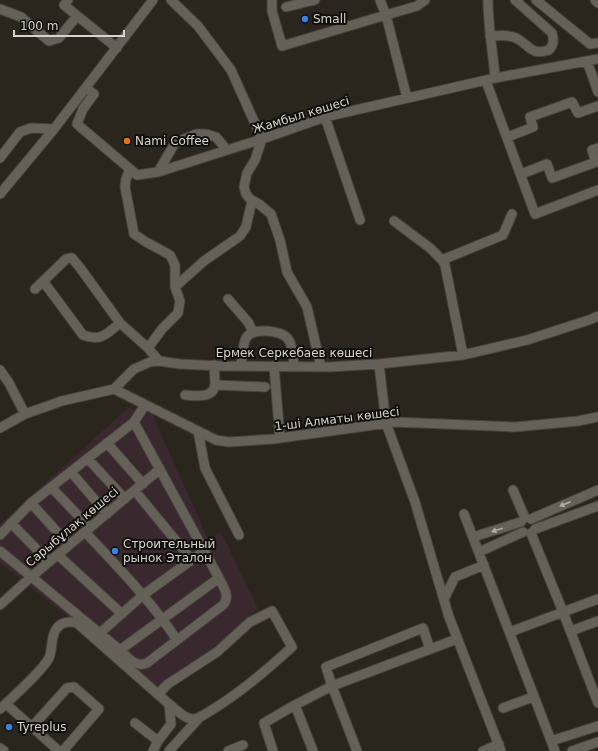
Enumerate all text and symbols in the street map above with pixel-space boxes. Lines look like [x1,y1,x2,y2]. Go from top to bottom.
scale bar [14,12,124,38]
place label: Small [313,12,346,26]
marker: Small [300,14,310,24]
text: 100 m [20,19,58,33]
street label: Жамбыл көшесі [251,94,351,136]
place label: Nami Coffee [135,134,209,148]
marker: Nami Coffee [122,136,132,146]
street label: Ермек Серкебаев көшесі [216,346,372,360]
street label: 1-ші Алматы көшесі [274,404,400,434]
street label: Сарыбұлақ көшесі [23,484,121,570]
one-way arrow [558,502,570,508]
one-way arrow [491,527,503,533]
place label: Строительный рынок Эталон [123,537,215,565]
marker: Строительный рынок Эталон [110,546,120,556]
place label: Tyreplus [16,720,66,734]
marker: Tyreplus [4,722,14,732]

